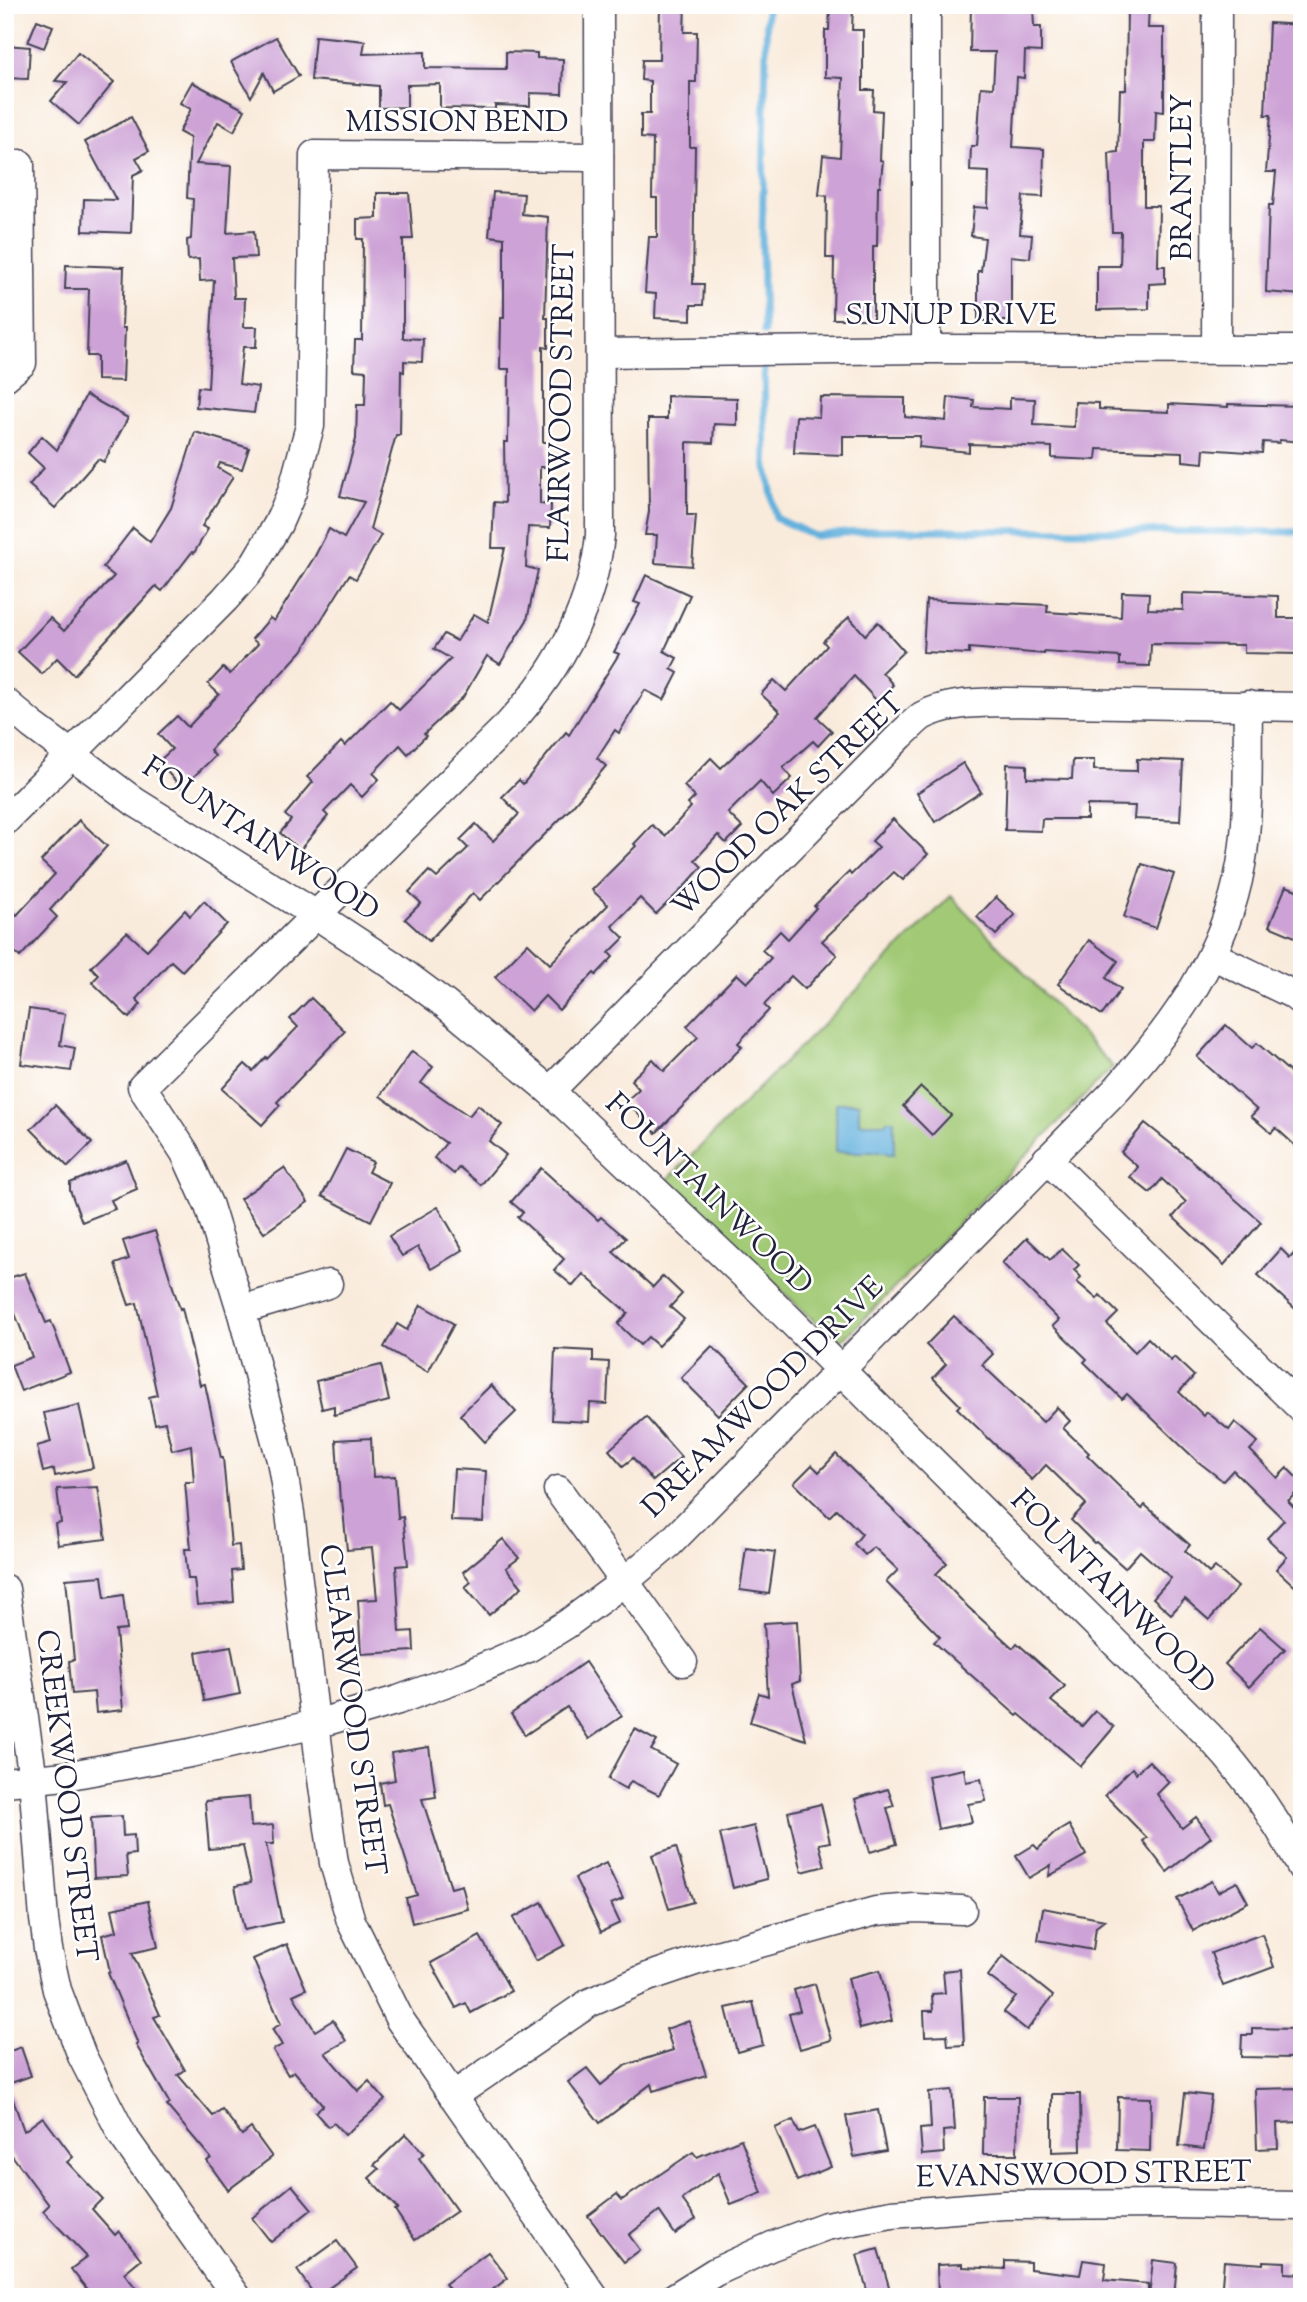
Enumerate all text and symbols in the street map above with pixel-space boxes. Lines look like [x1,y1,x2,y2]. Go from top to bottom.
street label: BRANTLEY [1162,93,1205,261]
street label: MISSION BEND [345,102,569,145]
street label: FLAIRWOOD STREET [539,243,587,563]
street label: SUNUP DRIVE [845,295,1057,338]
street label: WOOD OAK STREET [663,683,915,929]
street label: FOUNTAINWOOD [133,747,387,933]
street label: FOUNTAINWOOD [594,1084,822,1306]
street label: DREAMWOOD DRIVE [633,1267,895,1529]
street label: FOUNTAINWOOD [1000,1481,1224,1705]
street label: CLEARWOOD STREET [306,1541,396,1879]
street label: CREEKWOOD STREET [23,1627,107,1965]
street label: EVANSWOOD STREET [916,2152,1252,2200]

